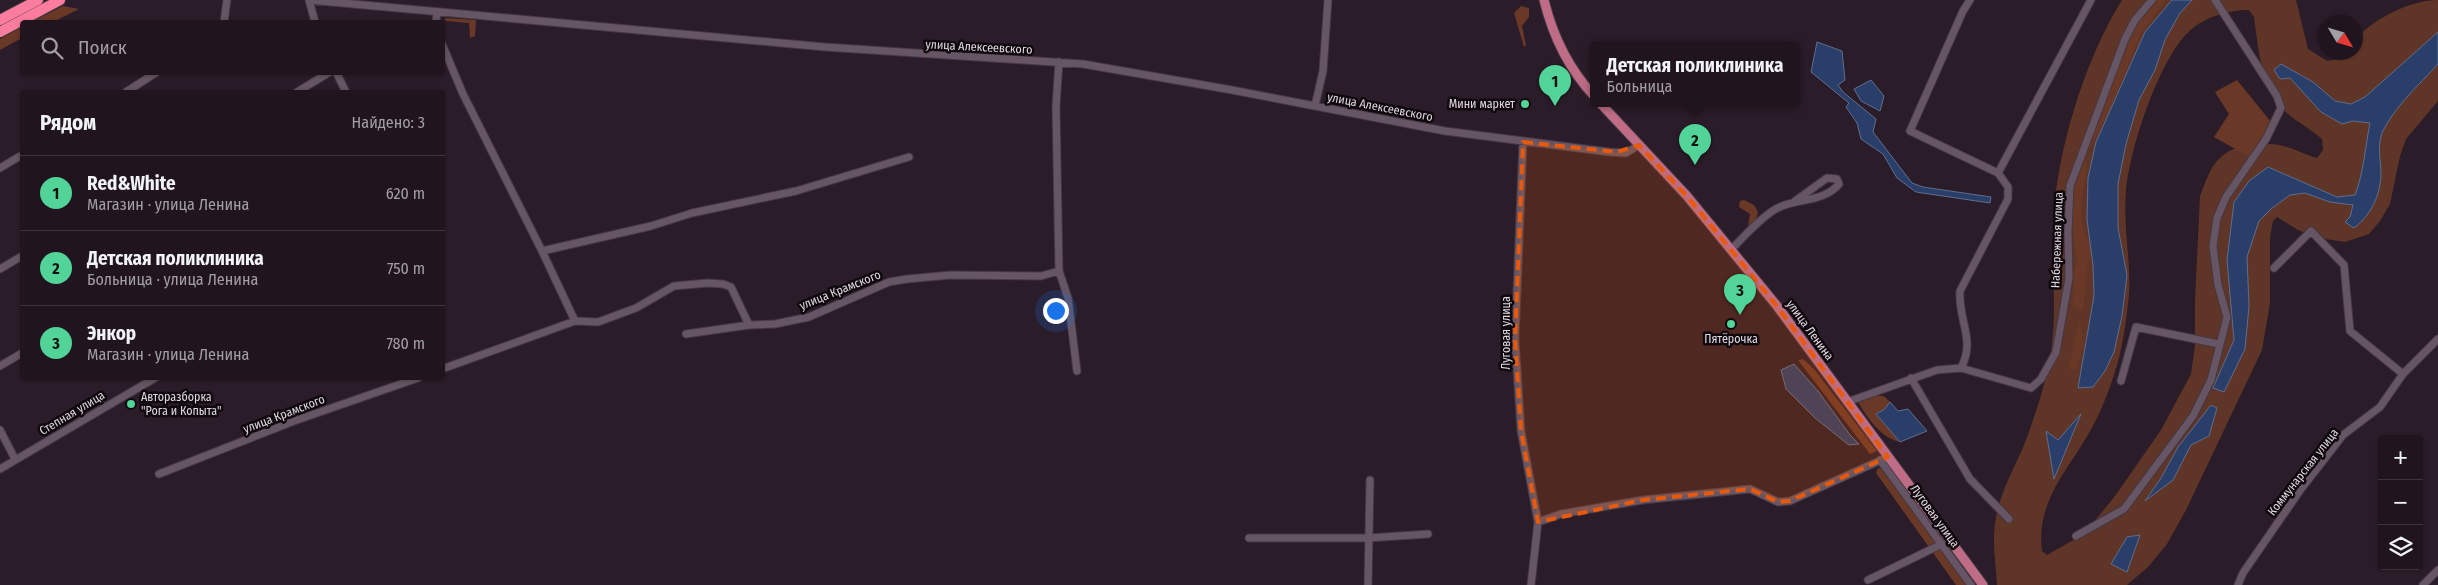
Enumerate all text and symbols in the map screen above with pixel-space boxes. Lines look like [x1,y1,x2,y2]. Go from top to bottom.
north arrow [2318,15,2363,60]
search box [20,20,445,75]
icon: search [38,34,66,62]
text: Поиск [78,36,127,59]
street label: улица Алексеевского [925,37,1033,57]
popup [1590,42,1800,107]
text: Детская поликлиника [1607,54,1783,77]
pin: 1 [1539,65,1571,106]
text: Больница [1607,77,1672,96]
street label: улица Алексеевского [1326,90,1434,124]
place label: Мини маркет [1449,97,1515,111]
marker: Мини маркет [1519,98,1531,110]
text: Рядом [40,110,96,136]
text: Найдено: 3 [352,113,425,132]
pin: 2 [1679,124,1711,165]
text: Red&White [87,172,176,195]
text: 1 [53,184,59,203]
text: 620 m [386,184,425,203]
street label: Набережная улица [2048,192,2066,288]
text: Магазин · улица Ленина [87,195,249,214]
text: Детская поликлиника [87,247,264,270]
text: 2 [52,259,60,278]
text: 750 m [387,259,425,278]
street label: улица Крамского [797,267,883,313]
text: Больница · улица Ленина [87,270,258,289]
pin: 3 [1724,274,1756,315]
street label: Луговая улица [1499,296,1513,370]
street label: улица Ленина [1783,297,1837,363]
your location [1043,298,1069,324]
marker: Пятёрочка [1725,318,1737,330]
text: Энкор [87,322,136,345]
place label: Пятёрочка [1704,332,1758,346]
text: 3 [52,334,60,353]
text: 780 m [386,334,425,353]
text: Магазин · улица Ленина [87,345,249,364]
street label: Степная улица [37,388,107,438]
place label: Авторазборка "Рога и Копыта" [141,390,222,418]
street label: улица Крамского [241,392,327,436]
marker: Авторазборка "Рога и Копыта" [125,398,137,410]
street label: Коммунарская улица [2265,426,2341,518]
map controls [2378,435,2423,570]
button: + [2378,435,2423,480]
button: − [2378,480,2423,525]
street label: Луговая улица [1908,482,1962,550]
button: layers [2378,525,2423,570]

